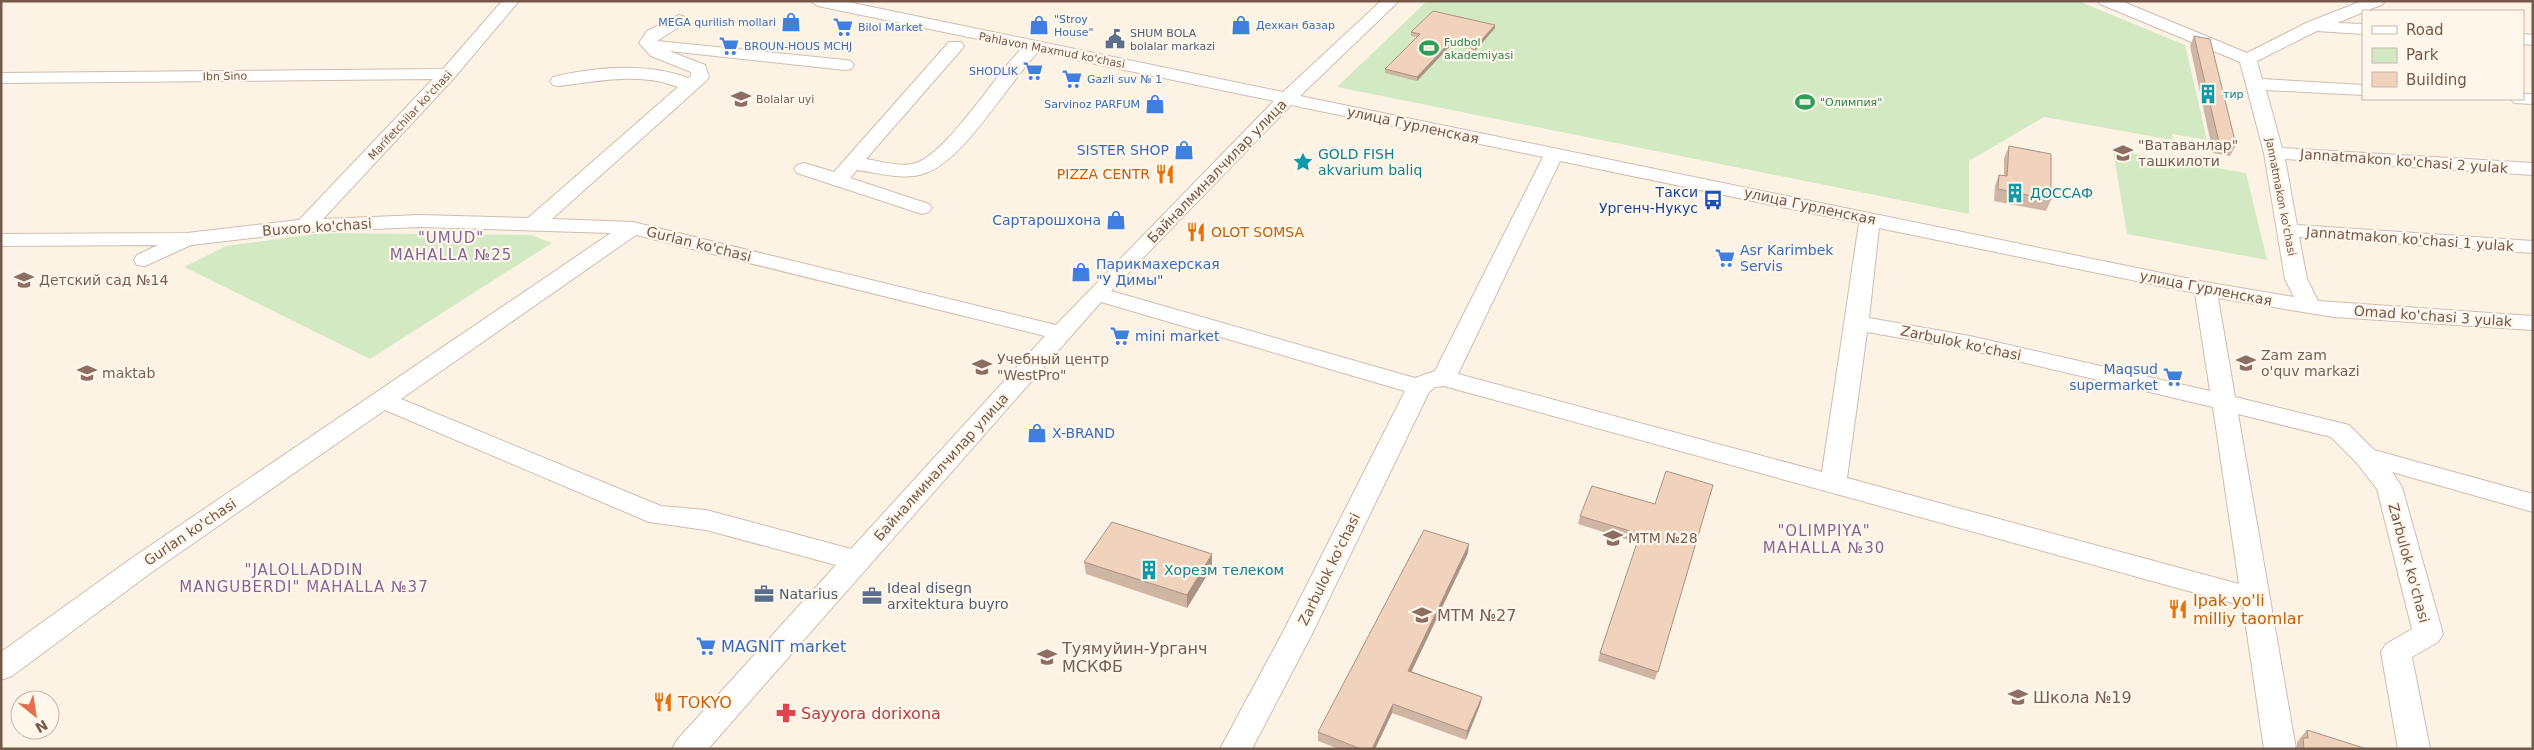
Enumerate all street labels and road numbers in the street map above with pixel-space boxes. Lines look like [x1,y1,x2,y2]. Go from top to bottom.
street label: Pahlavon Maxmud ko'chasi [978,30,1126,71]
street label: Marifetchilar ko'chasi [366,68,455,163]
street label: Ibn Sino [203,70,248,83]
street label: Байналминалчилар улица [1144,96,1290,246]
street label: улица Гурленская [1346,103,1480,147]
street label: Jannatmakon ko'chasi [2262,136,2298,257]
street label: Jannatmakon ko'chasi 2 yulak [2299,146,2509,176]
street label: улица Гурленская [1743,184,1877,228]
street label: Buxoro ko'chasi [262,215,372,239]
street label: Gurlan ko'chasi [645,223,753,265]
street label: Jannatmakon ko'chasi 1 yulak [2305,224,2515,254]
street label: улица Гурленская [2138,267,2274,309]
street label: Omad ko'chasi 3 yulak [2353,302,2513,330]
street label: Zarbulok ko'chasi [1899,322,2023,364]
street label: Байналминалчилар улица [870,390,1012,544]
street label: Gurlan ko'chasi [141,495,239,569]
street label: Zarbulok ko'chasi [2385,501,2433,625]
street label: Zarbulok ko'chasi [1295,510,1363,628]

